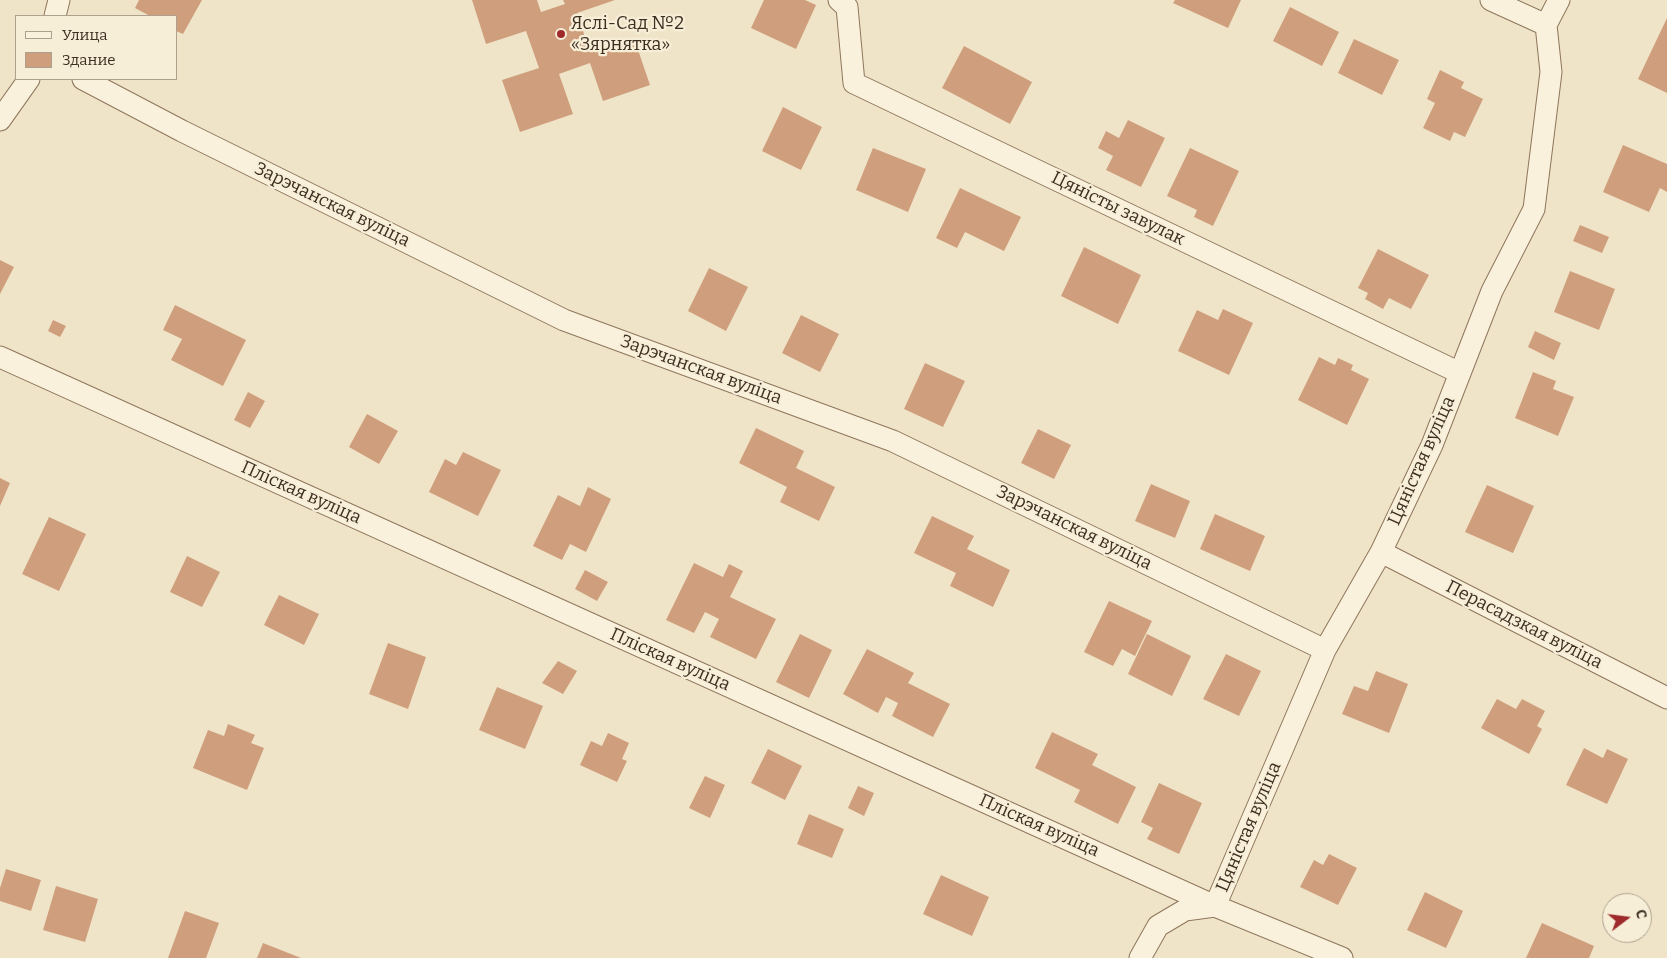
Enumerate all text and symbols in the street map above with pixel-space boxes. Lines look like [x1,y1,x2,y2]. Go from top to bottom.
place label: Яслі-Сад №2 «Зярнятка» [571,13,684,56]
legend [15,15,178,80]
text: Улица [62,26,108,44]
marker: Яслі-Сад №2 «Зярнятка» [555,28,567,40]
text: Здание [62,51,116,69]
street label: Зарэчанская вуліца [251,158,413,252]
street label: Цяністы завулак [1048,167,1188,251]
street label: Зарэчанская вуліца [617,331,785,409]
street label: Цяністая вуліца [1384,393,1460,529]
street label: Пліская вуліца [238,457,364,529]
street label: Зарэчанская вуліца [993,481,1155,575]
street label: Перасадзкая вуліца [1442,576,1606,674]
street label: Пліская вуліца [607,624,733,696]
street label: Цяністая вуліца [1212,759,1286,895]
street label: Пліская вуліца [976,790,1102,862]
north arrow [1602,893,1652,943]
text: С [1632,908,1650,921]

